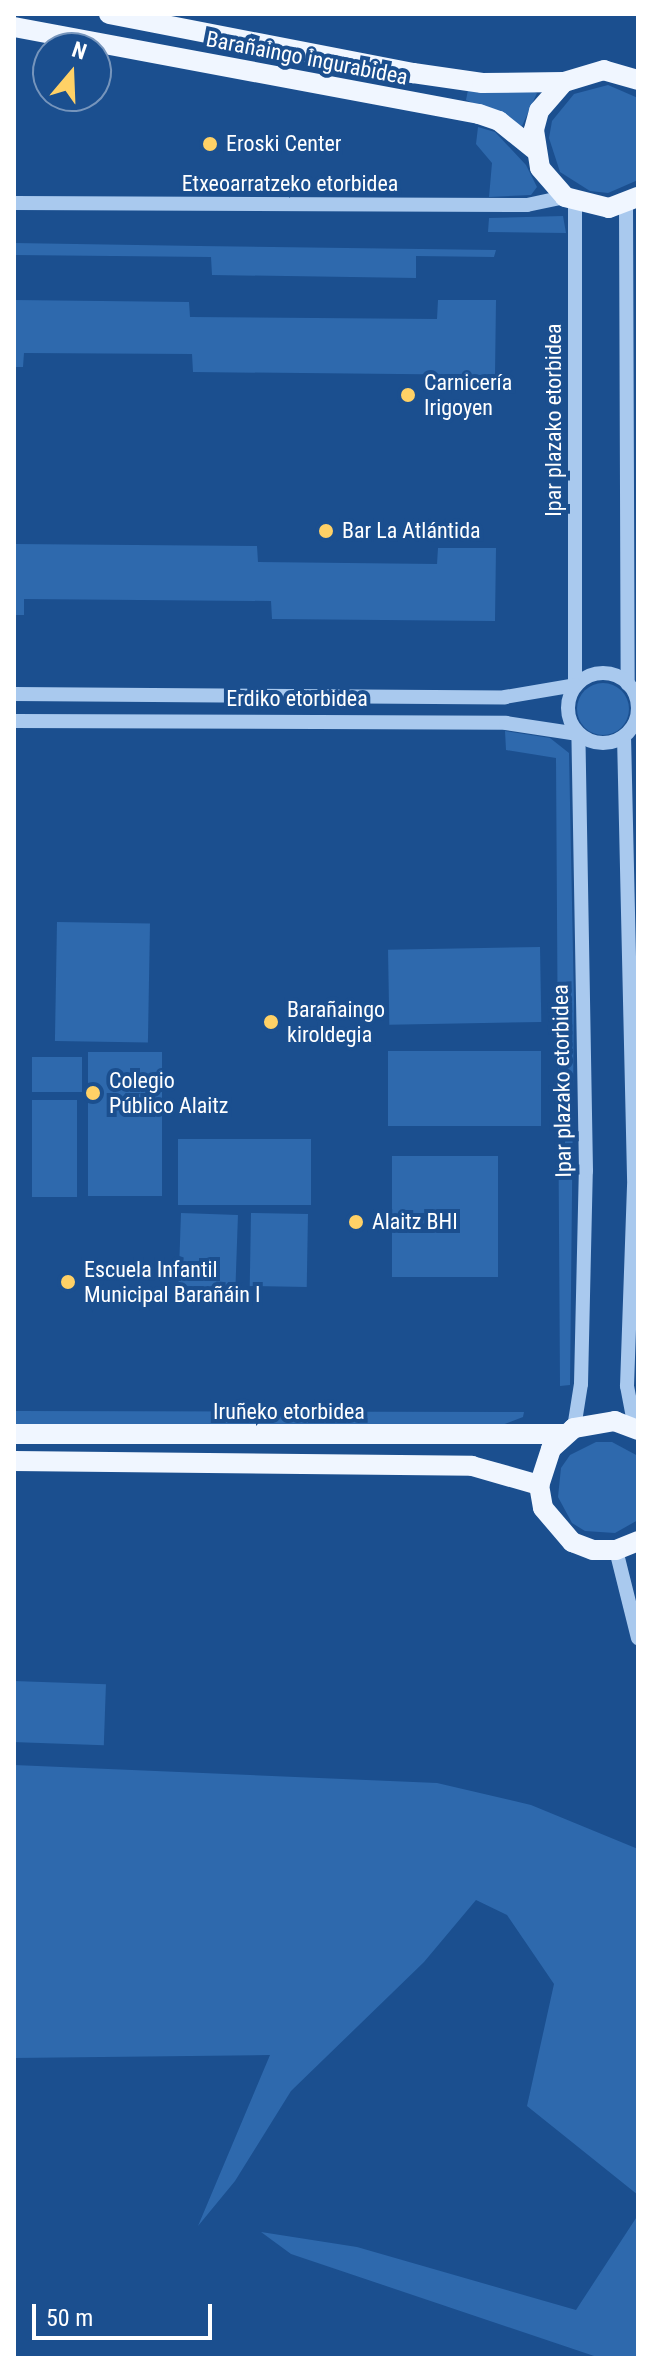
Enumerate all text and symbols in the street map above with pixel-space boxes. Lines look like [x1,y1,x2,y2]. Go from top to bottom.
street label: Barañaingo ingurabidea [204,25,410,91]
north arrow [32,32,112,112]
text: N [69,37,90,65]
place label: Eroski Center [226,131,341,157]
marker: Eroski Center [201,135,219,153]
street label: Etxeoarratzeko etorbidea [182,171,398,197]
street label: Ipar plazako etorbidea [541,323,567,517]
place label: Carnicería Irigoyen [424,369,512,420]
marker: Carnicería Irigoyen [399,386,417,404]
place label: Bar La Atlántida [342,518,481,544]
marker: Bar La Atlántida [317,522,335,540]
street label: Erdiko etorbidea [226,686,368,712]
street label: Ipar plazako etorbidea [547,984,577,1178]
place label: Barañaingo kiroldegia [287,996,385,1048]
marker: Barañaingo kiroldegia [262,1013,280,1031]
place label: Colegio Público Alaitz [109,1067,229,1118]
marker: Colegio Público Alaitz [84,1084,102,1102]
place label: Alaitz BHI [372,1209,458,1235]
marker: Alaitz BHI [347,1213,365,1231]
place label: Escuela Infantil Municipal Barañáin I [84,1256,260,1308]
marker: Escuela Infantil Municipal Barañáin I [59,1273,77,1291]
street label: Iruñeko etorbidea [213,1399,365,1425]
scale bar [36,2288,216,2338]
text: 50 m [46,2304,93,2332]

